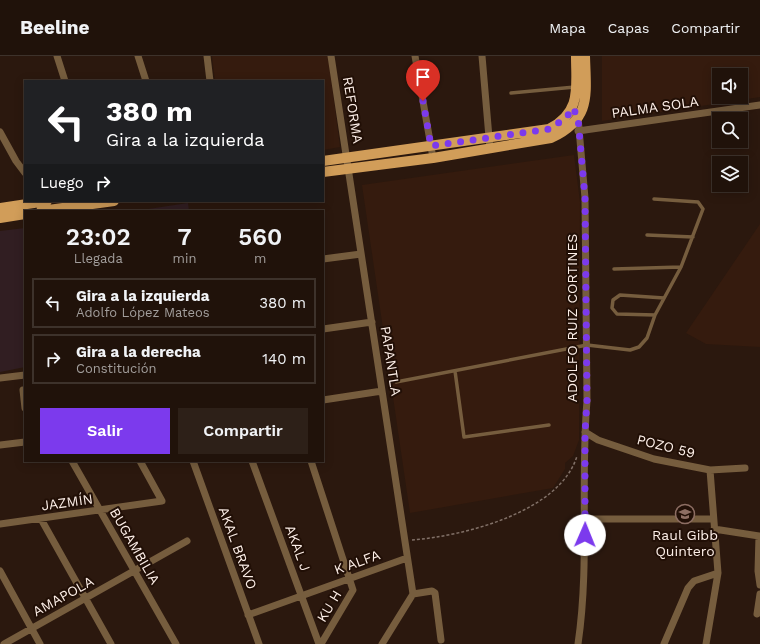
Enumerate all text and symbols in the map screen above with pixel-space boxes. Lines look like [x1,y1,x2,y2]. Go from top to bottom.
text: Beeline [20,16,90,39]
text: Mapa [549,20,586,36]
text: Capas [608,20,649,36]
text: Compartir [671,20,740,36]
pin [406,60,440,101]
icon: arrive [412,66,434,88]
map controls [712,68,748,192]
button: sound [712,68,748,104]
street label: REFORMA [340,75,366,145]
street label: PALMA SOLA [610,93,700,121]
text: 380 m [106,95,193,128]
icon: left [40,96,92,148]
button: search [712,112,748,148]
text: Gira a la izquierda [106,129,265,150]
button: layers [712,156,748,192]
icon: right [92,172,114,194]
text: Luego [40,174,84,192]
text: 23:02 [66,223,131,251]
text: 7 [177,223,192,251]
text: 560 [238,223,282,251]
street label: ADOLFO RUIZ CORTINES [564,234,580,402]
text: Llegada [74,251,123,266]
text: min [173,251,196,266]
text: m [254,251,266,266]
text: Gira a la izquierda [76,287,209,305]
icon: left [42,292,64,314]
text: 380 m [259,294,306,312]
text: Adolfo López Mateos [76,305,210,320]
street label: PAPANTLA [378,325,404,397]
text: Gira a la derecha [76,343,201,361]
icon: right [42,348,64,370]
text: 140 m [262,350,306,368]
text: Constitución [76,361,157,376]
button: Salir [40,408,170,454]
button: Compartir [178,408,308,454]
street label: POZO 59 [635,431,697,461]
street label: JAZMÍN [40,490,94,514]
school or university icon: Raul Gibb Quintero [674,503,696,525]
street label: BUGAMBILIA [107,505,163,587]
street label: AKAL BRAVO [216,505,260,591]
position arrow [564,514,606,556]
street label: AKAL J [282,523,314,573]
place label: Raul Gibb Quintero [652,527,718,559]
street label: K ALFA [332,546,382,578]
street label: AMAPOLA [30,573,96,619]
street label: KU H [313,587,345,625]

